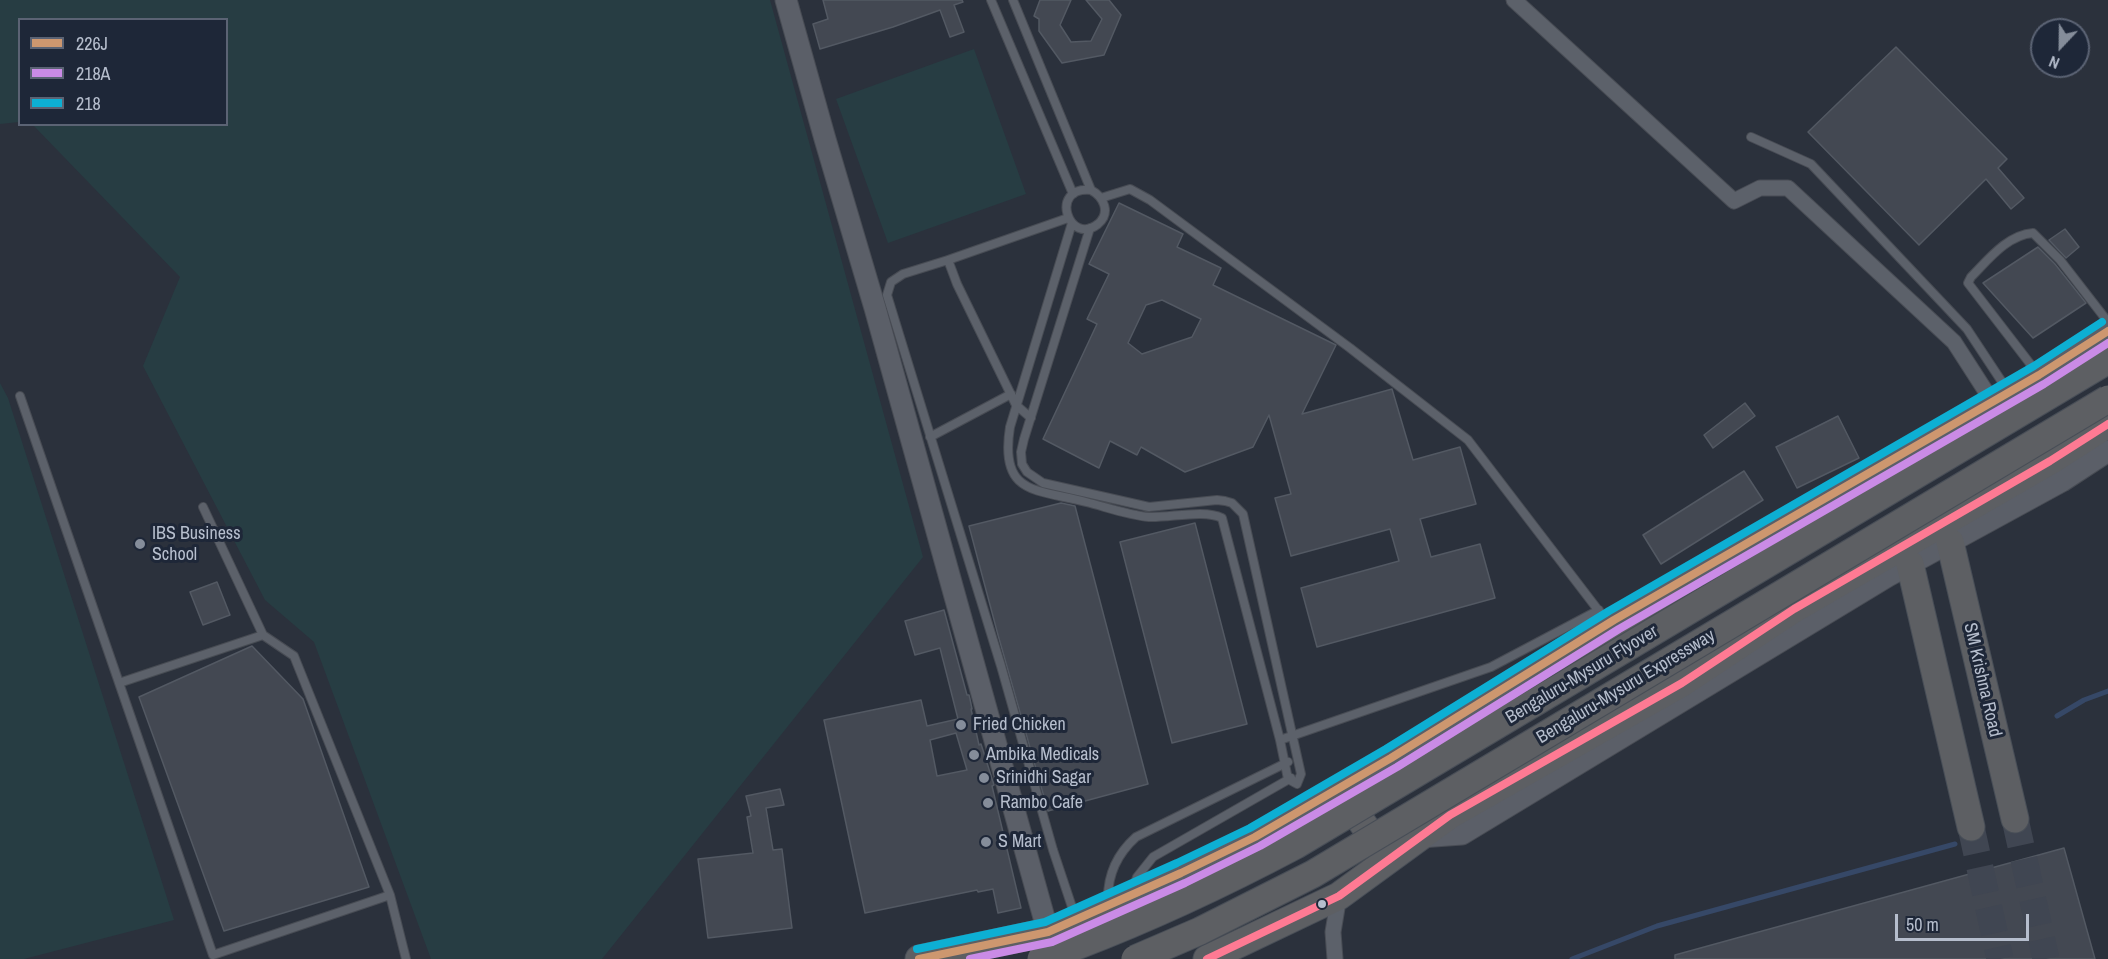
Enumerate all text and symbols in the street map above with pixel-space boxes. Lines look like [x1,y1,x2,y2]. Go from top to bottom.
legend [18,18,228,126]
north arrow [2030,18,2090,78]
text: 226J [76,31,108,56]
text: N [2045,51,2063,75]
text: 218A [76,61,110,86]
text: 218 [76,91,101,116]
place label: IBS Business School [152,523,241,566]
marker: IBS Business School [133,537,147,551]
street label: Bengaluru-Mysuru Flyover [1502,621,1662,729]
street label: SM Krishna Road [1958,621,2006,739]
street label: Bengaluru-Mysuru Expressway [1533,625,1719,749]
place label: Fried Chicken [973,714,1066,736]
marker: Fried Chicken [954,718,968,732]
place label: Ambika Medicals [986,744,1099,766]
marker: Ambika Medicals [967,748,981,762]
place label: Srinidhi Sagar [996,767,1091,789]
marker: Srinidhi Sagar [977,771,991,785]
place label: Rambo Cafe [1000,792,1083,814]
marker: Rambo Cafe [981,796,995,810]
place label: S Mart [998,831,1041,853]
marker: S Mart [979,835,993,849]
unlabelled marker [1316,898,1328,910]
scale bar [1898,902,2032,940]
text: 50 m [1906,912,1939,937]

